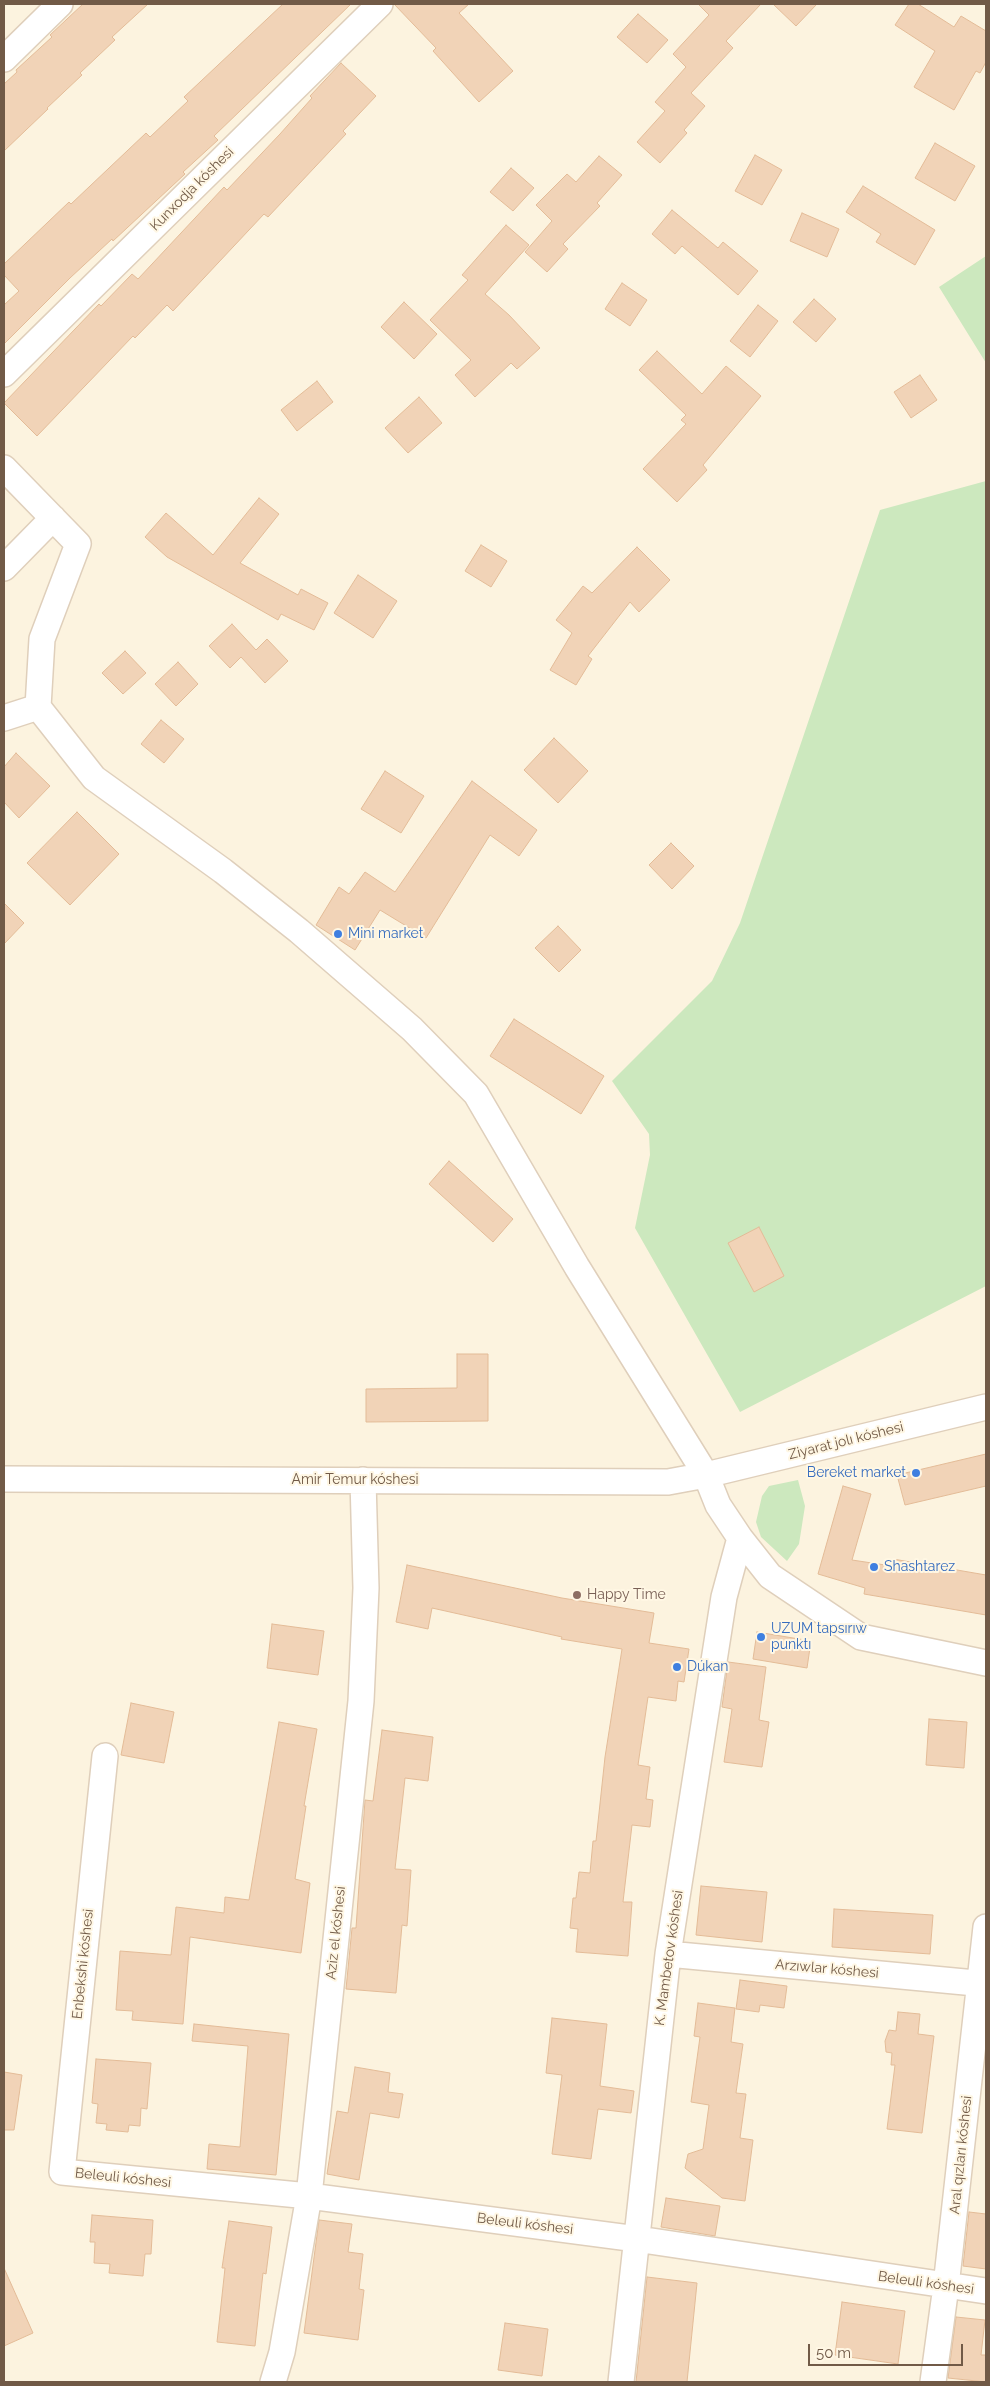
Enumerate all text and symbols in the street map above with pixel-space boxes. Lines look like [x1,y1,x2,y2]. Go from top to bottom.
street label: Kunxodja kóshesi [147,144,237,234]
place label: Mini market [348,926,423,942]
marker: Mini market [332,928,344,940]
street label: Ziyarat jolı kóshesi [787,1419,905,1463]
place label: Bereket market [807,1465,906,1481]
marker: Bereket market [910,1467,922,1479]
street label: Amir Temur kóshesi [291,1472,419,1488]
place label: Shashtarez [884,1559,955,1575]
marker: Shashtarez [868,1561,880,1573]
place label: Happy Time [587,1587,666,1603]
marker: Happy Time [571,1589,583,1601]
place label: UZUM tapsırıw punktı [771,1621,867,1654]
marker: UZUM tapsırıw punktı [755,1631,767,1643]
place label: Dúkan [687,1659,729,1675]
marker: Dúkan [671,1661,683,1673]
street label: Aziz el kóshesi [323,1885,349,1981]
street label: K. Mambetov kóshesi [651,1889,687,2027]
street label: Enbekshi kóshesi [69,1908,97,2020]
street label: Arzıwlar kóshesi [774,1956,880,1982]
street label: Aral qızları kóshesi [946,2095,976,2215]
street label: Beleuli kóshesi [74,2165,172,2191]
street label: Beleuli kóshesi [476,2210,574,2238]
street label: Beleuli kóshesi [877,2268,975,2298]
scale bar [810,2334,965,2366]
text: 50 m [816,2344,851,2362]

